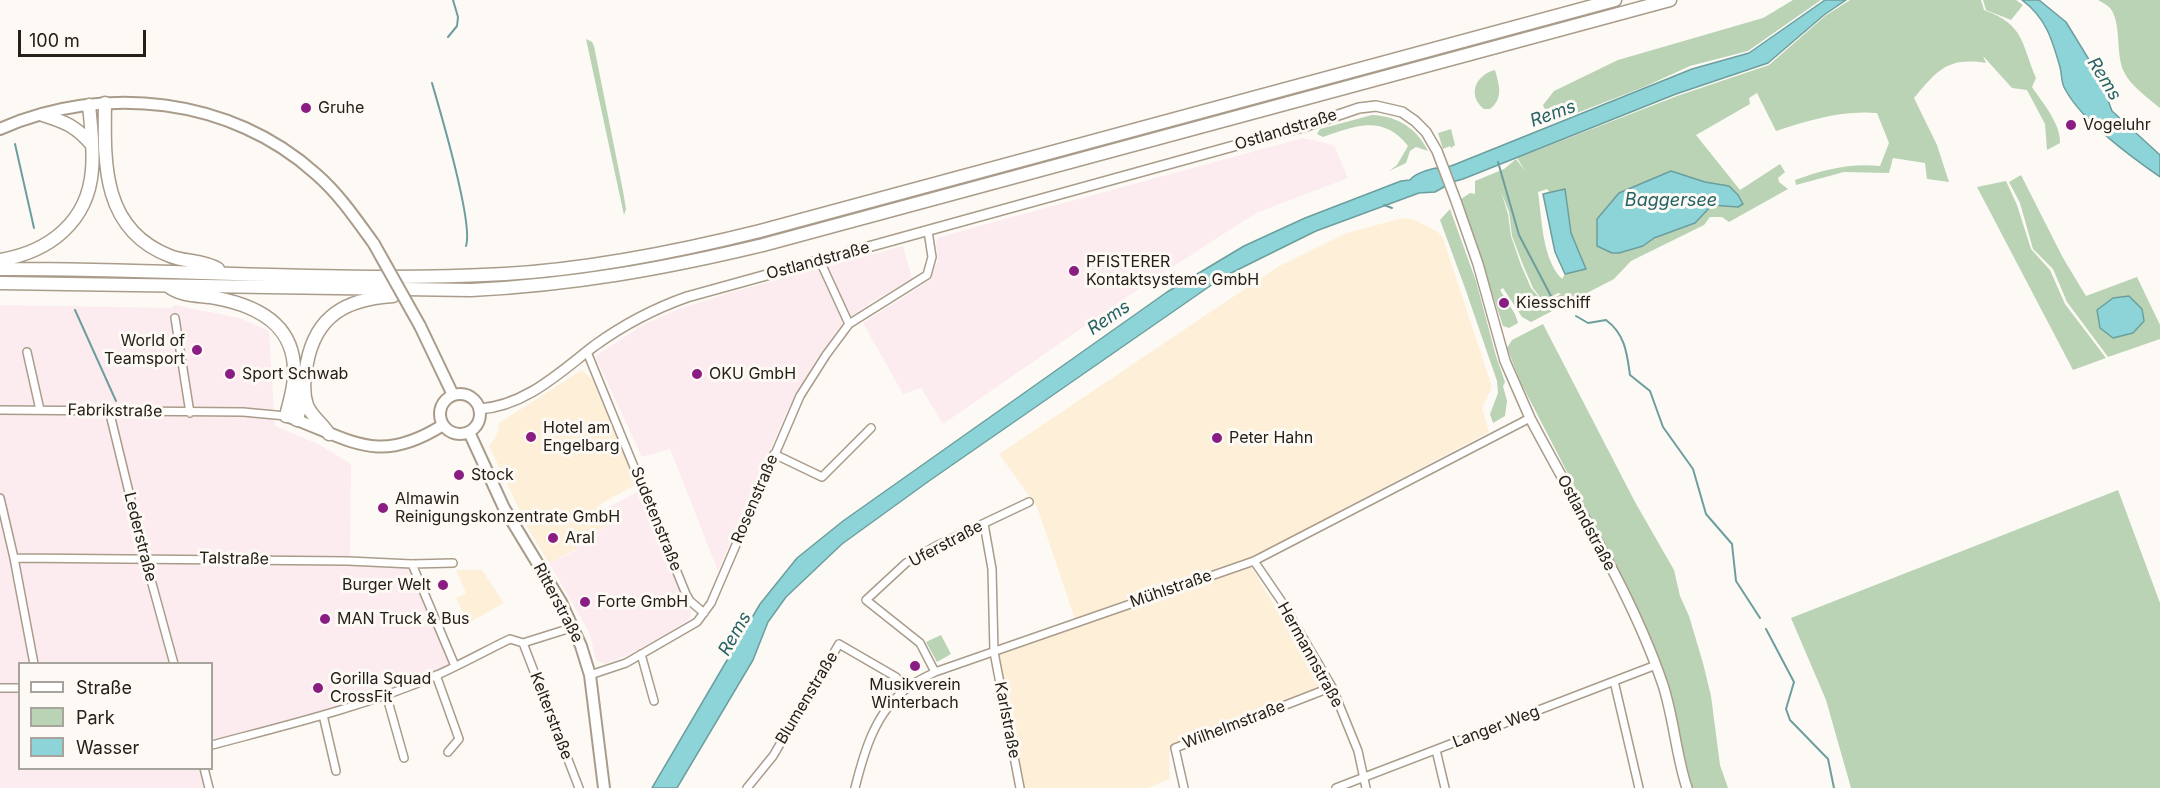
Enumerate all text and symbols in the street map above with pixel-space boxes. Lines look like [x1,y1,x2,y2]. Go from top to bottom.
scale bar [21,18,148,56]
text: 100 m [29,30,80,51]
water label: Rems [2082,53,2126,105]
water label: Rems [1527,96,1579,132]
place label: Gruhe [318,98,364,118]
marker: Gruhe [299,101,313,115]
street label: Ostlandstraße [1233,105,1339,155]
place label: Vogeluhr [2083,115,2151,135]
marker: Vogeluhr [2064,118,2078,132]
water label: Baggersee [1625,190,1717,212]
street label: Ostlandstraße [764,238,872,284]
place label: PFISTERER Kontaktsysteme GmbH [1086,252,1259,290]
marker: PFISTERER Kontaktsysteme GmbH [1067,264,1081,278]
place label: Kiesschiff [1516,293,1591,313]
water label: Rems [1084,296,1134,340]
marker: Kiesschiff [1497,296,1511,310]
place label: World of Teamsport [104,331,185,369]
marker: World of Teamsport [190,343,204,357]
place label: Sport Schwab [242,364,348,384]
place label: OKU GmbH [709,364,796,384]
marker: Sport Schwab [223,367,237,381]
marker: OKU GmbH [690,367,704,381]
street label: Fabrikstraße [68,401,162,421]
place label: Hotel am Engelbarg [543,418,620,456]
place label: Peter Hahn [1229,428,1313,448]
marker: Hotel am Engelbarg [524,430,538,444]
marker: Peter Hahn [1210,431,1224,445]
street label: Rosenstraße [728,452,782,546]
street label: Sudetenstraße [626,464,686,574]
place label: Stock [471,465,514,485]
marker: Stock [452,468,466,482]
street label: Ostlandstraße [1553,472,1619,574]
place label: Almawin Reinigungskonzentrate GmbH [395,489,620,527]
street label: Lederstraße [120,490,160,584]
marker: Almawin Reinigungskonzentrate GmbH [376,501,390,515]
street label: Uferstraße [906,517,986,571]
place label: Aral [565,528,595,548]
marker: Aral [546,531,560,545]
street label: Talstraße [199,549,269,569]
street label: Ritterstraße [529,560,587,646]
street label: Mühlstraße [1128,566,1214,612]
place label: Burger Welt [342,575,431,595]
marker: Burger Welt [436,578,450,592]
place label: Forte GmbH [597,592,688,612]
marker: Forte GmbH [578,595,592,609]
street label: Hermannstraße [1273,599,1347,711]
water label: Rems [714,608,756,660]
place label: MAN Truck & Bus [337,609,470,629]
marker: MAN Truck & Bus [318,612,332,626]
street label: Blumenstraße [772,648,842,748]
marker: Musikverein Winterbach [908,659,922,673]
legend [18,662,213,770]
place label: Gorilla Squad CrossFit [330,669,431,707]
street label: Kelterstraße [526,670,576,762]
place label: Musikverein Winterbach [869,675,961,713]
text: Straße [76,677,132,698]
street label: Karlstraße [990,680,1024,760]
marker: Gorilla Squad CrossFit [311,681,325,695]
street label: Wilhelmstraße [1180,697,1288,753]
street label: Langer Weg [1450,702,1542,752]
text: Park [76,707,115,728]
text: Wasser [76,737,139,758]

